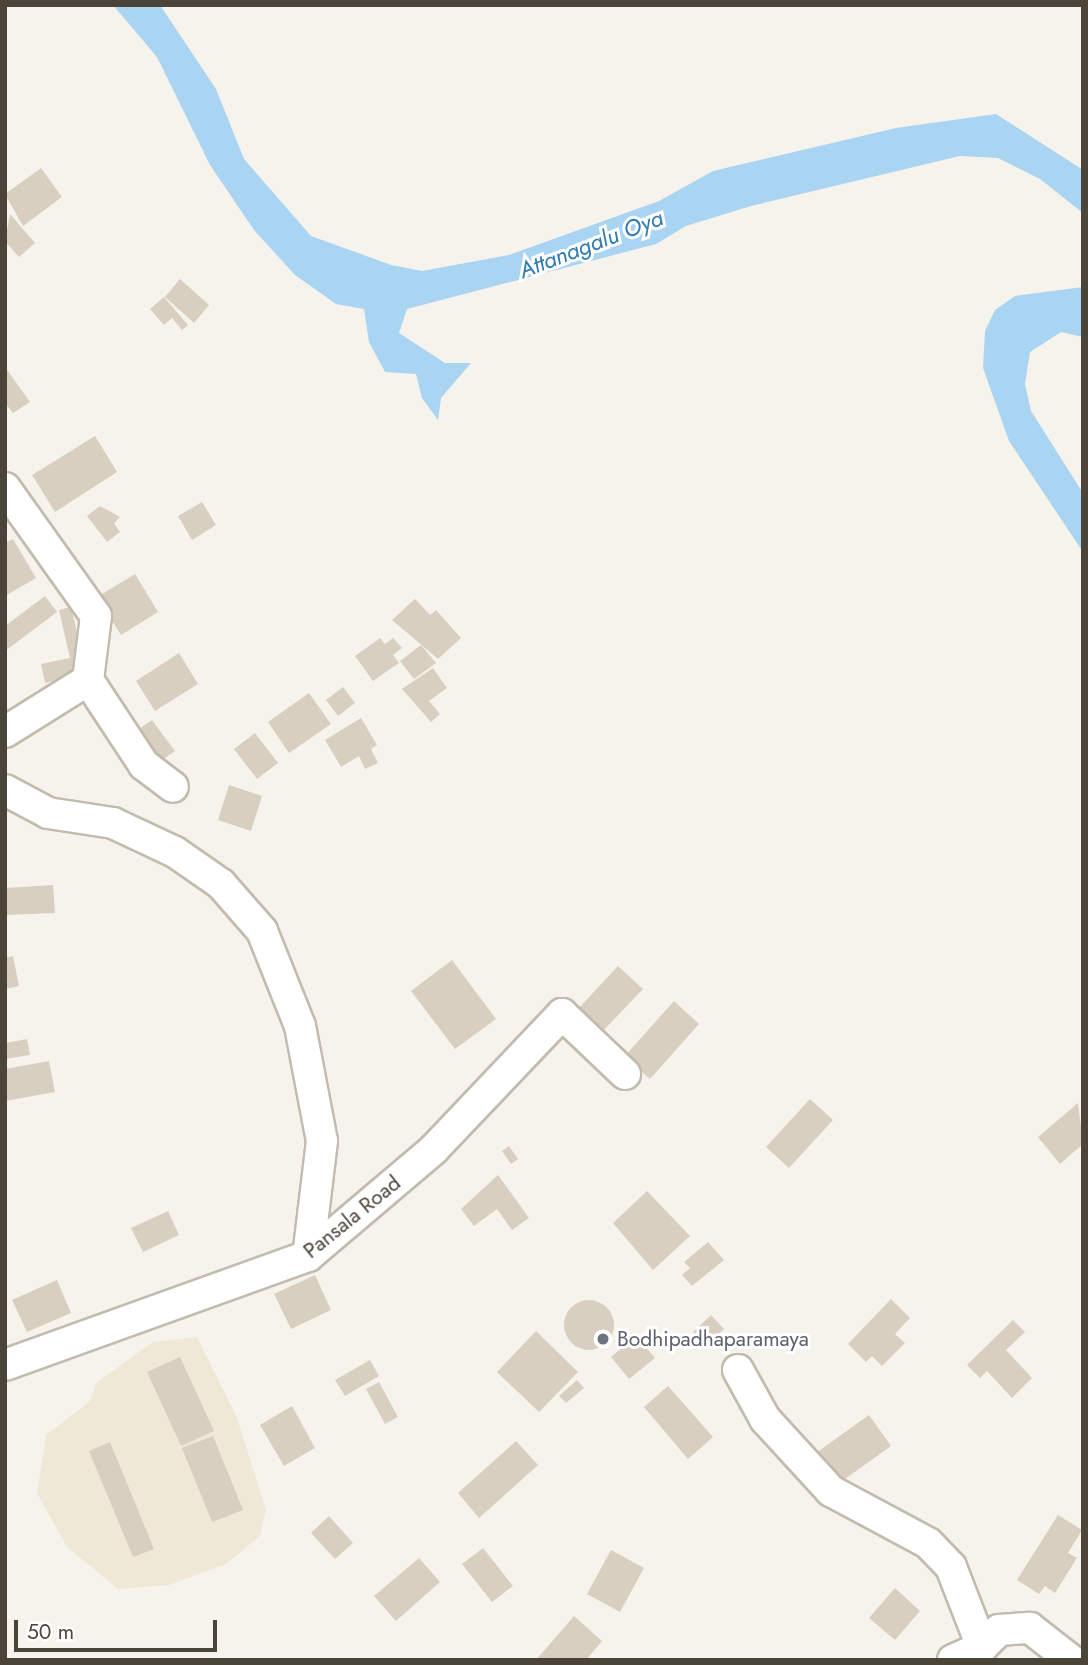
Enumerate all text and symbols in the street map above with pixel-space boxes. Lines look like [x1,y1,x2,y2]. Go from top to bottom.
water label: Attanagalu Oya [515,204,667,284]
street label: Pansala Road [299,1170,405,1264]
place label: Bodhipadhaparamaya [617,1326,809,1352]
marker: Bodhipadhaparamaya [595,1331,611,1347]
scale bar [18,1606,220,1650]
text: 50 m [27,1617,74,1647]

